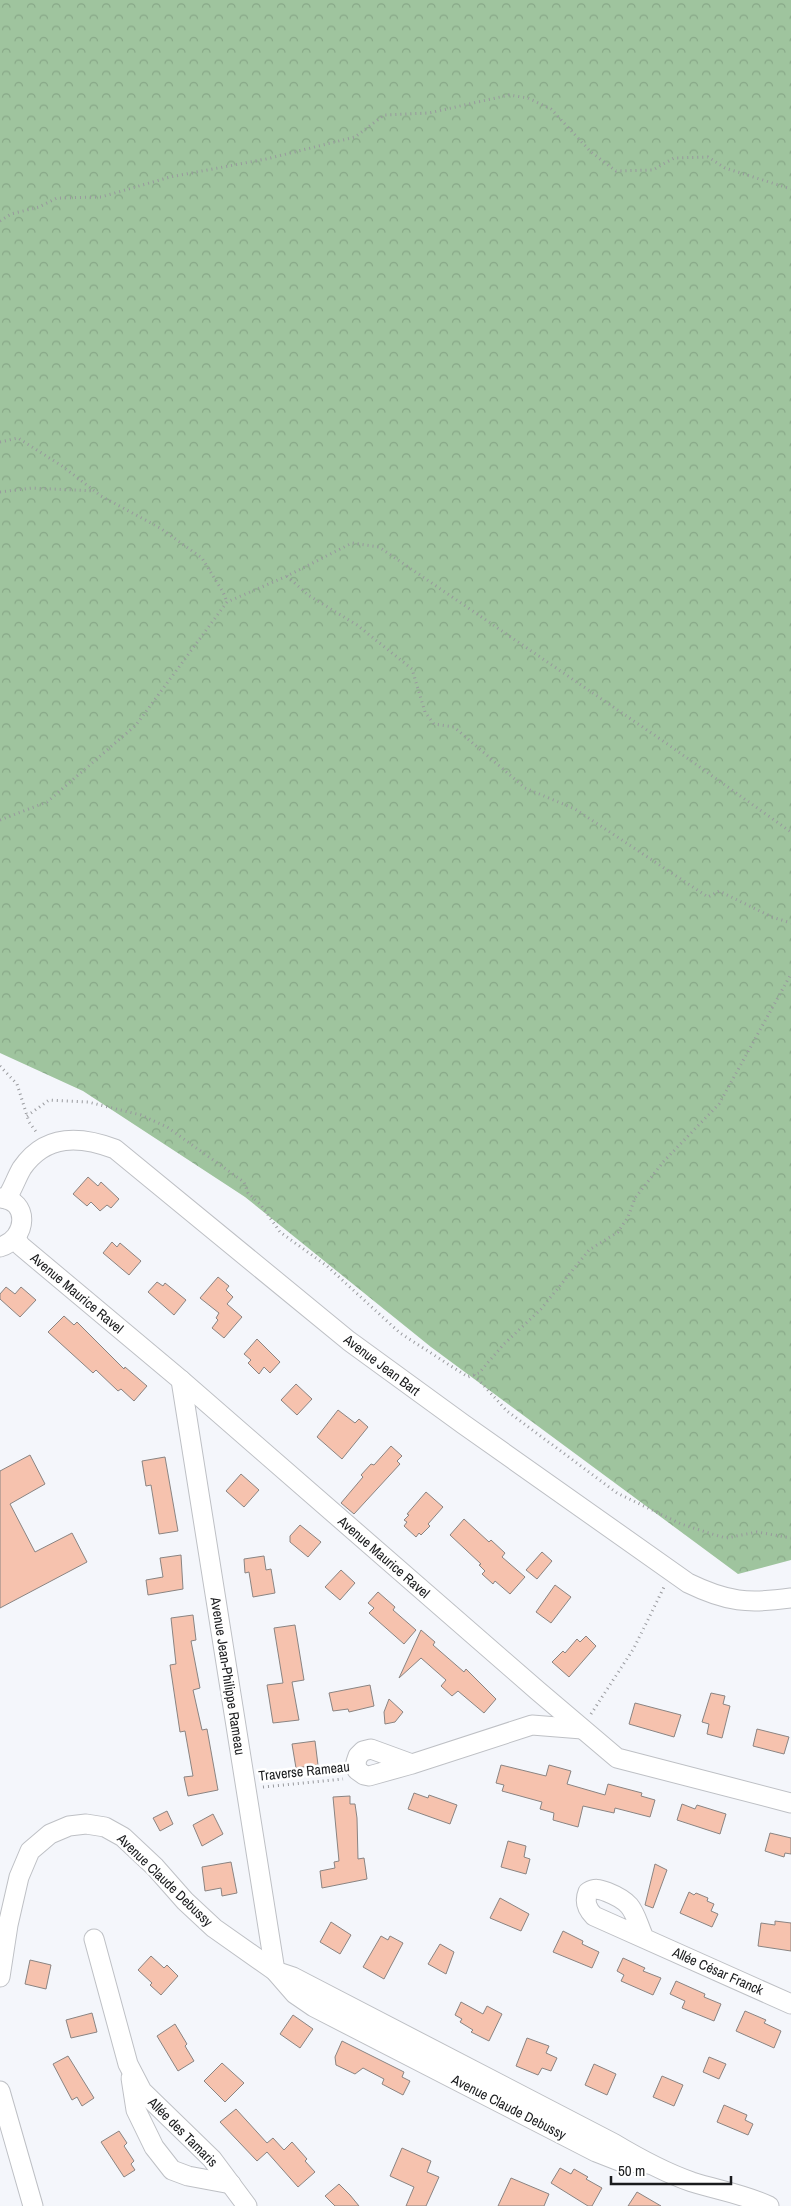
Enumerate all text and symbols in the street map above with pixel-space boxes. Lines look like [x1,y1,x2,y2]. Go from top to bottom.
street label: Avenue Maurice Ravel [26,1248,127,1337]
street label: Avenue Jean Bart [339,1330,424,1400]
street label: Avenue Maurice Ravel [334,1512,434,1602]
street label: Avenue Jean-Philippe Rameau [206,1595,249,1756]
street label: Traverse Rameau [258,1757,350,1785]
street label: Avenue Claude Debussy [113,1829,217,1930]
street label: Allée César Franck [669,1943,766,1999]
street label: Avenue Claude Debussy [448,2070,570,2144]
street label: Allée des Tamaris [144,2093,222,2171]
scale bar [611,2154,731,2186]
text: 50 m [618,2160,645,2181]

